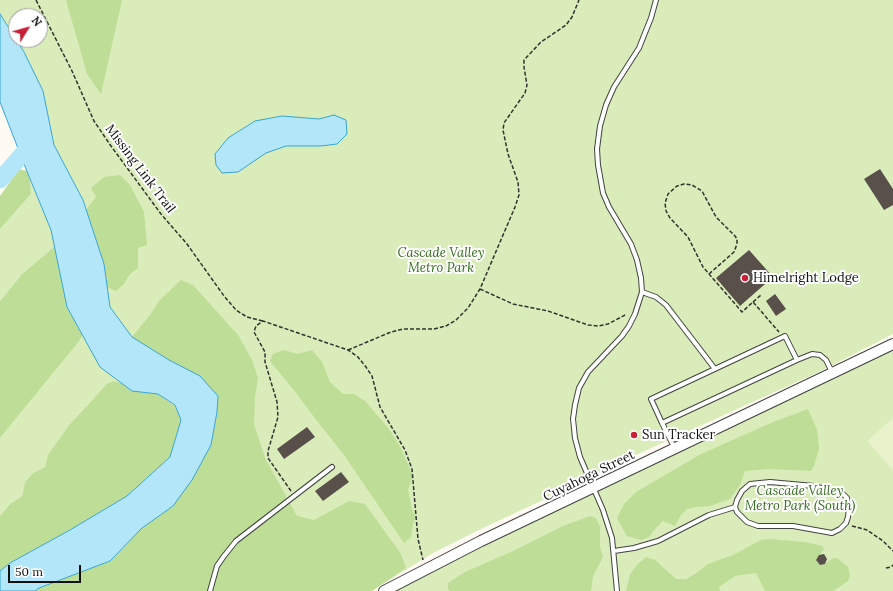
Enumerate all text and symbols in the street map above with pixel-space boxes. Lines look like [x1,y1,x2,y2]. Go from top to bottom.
north arrow [8,8,48,48]
text: N [29,14,45,29]
street label: Missing Link Trail [102,122,178,216]
park label: Cascade Valley Metro Park [398,245,484,276]
place label: Himelright Lodge [753,270,859,286]
marker: Himelright Lodge [740,273,750,283]
place label: Sun Tracker [642,427,715,443]
marker: Sun Tracker [629,430,639,440]
street label: Cuyahoga Street [541,447,637,505]
park label: Cascade Valley Metro Park (South) [745,483,855,514]
scale bar [10,557,83,583]
text: 50 m [15,564,43,579]

